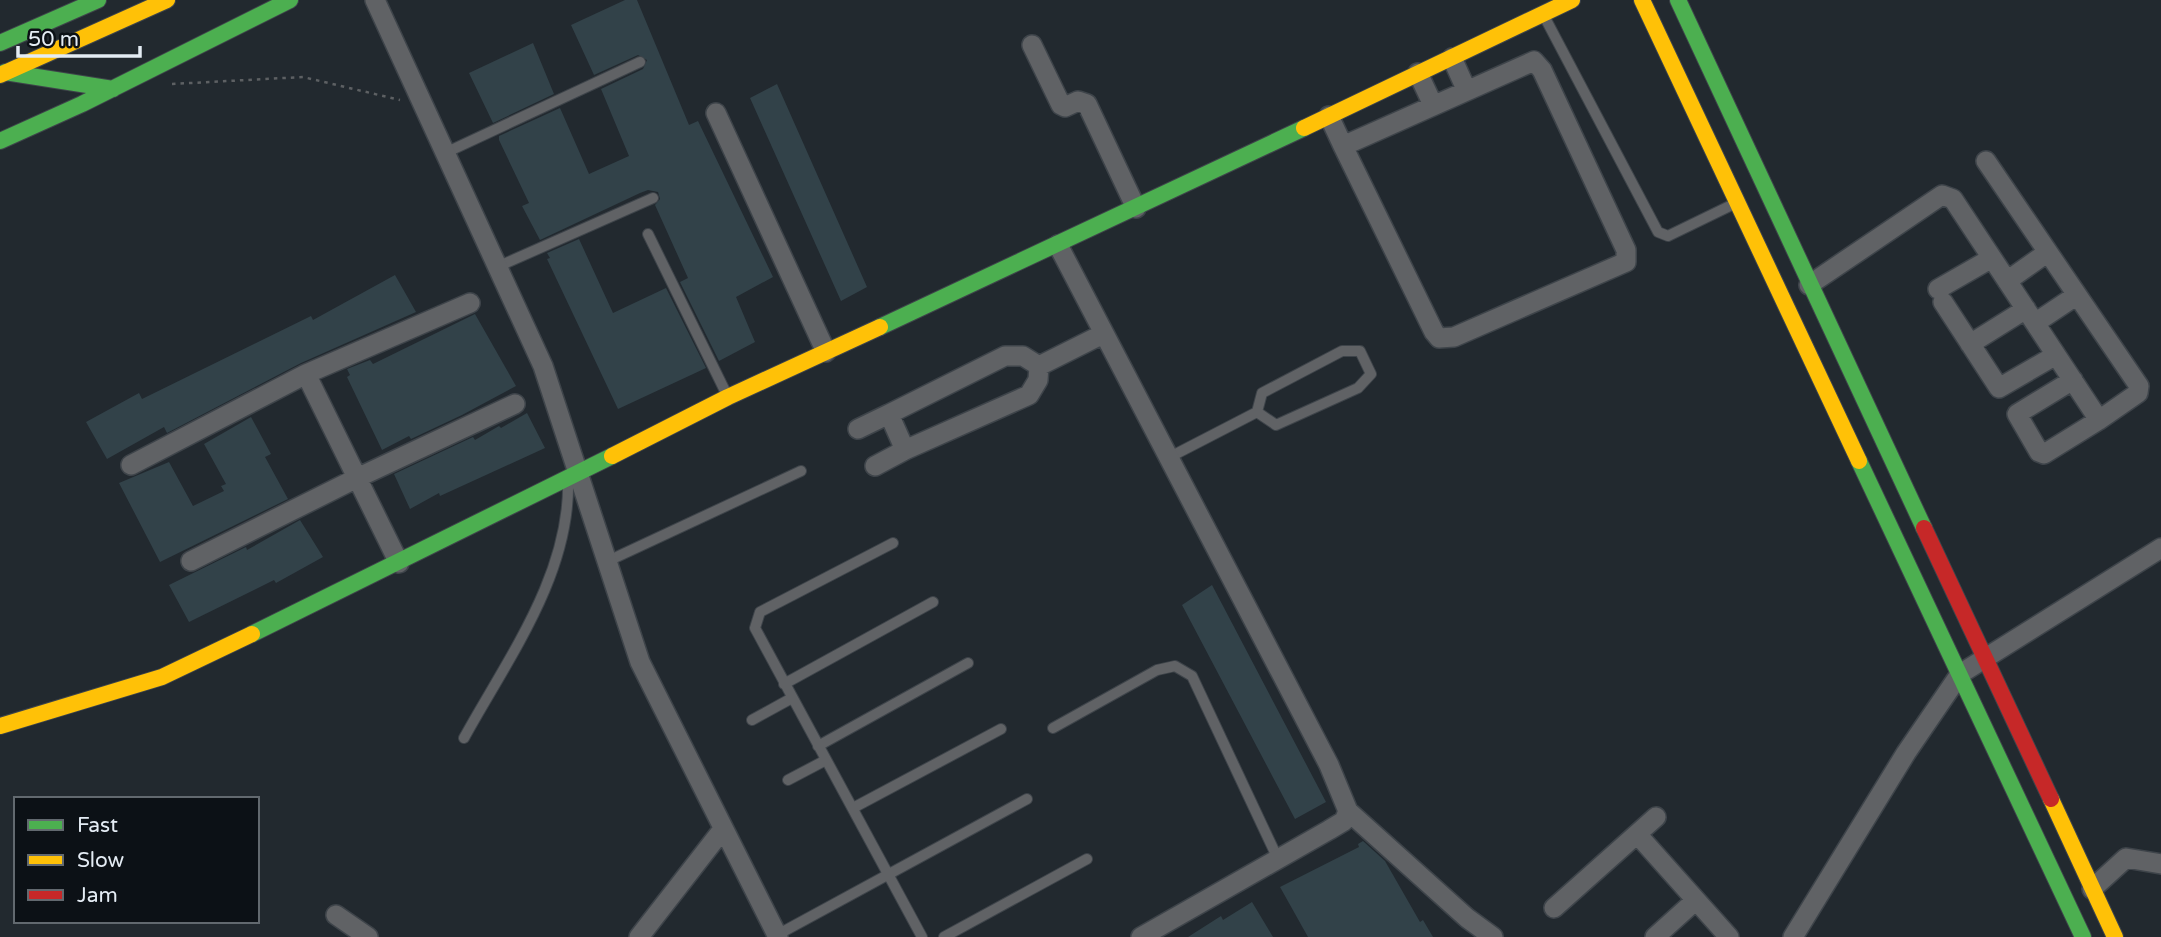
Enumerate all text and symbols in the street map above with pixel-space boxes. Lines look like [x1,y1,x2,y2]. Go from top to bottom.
scale bar [18,14,140,58]
text: 50 m [28,27,79,52]
legend [14,797,259,923]
text: Fast [77,813,118,838]
text: Slow [77,848,125,873]
text: Jam [77,883,118,908]

